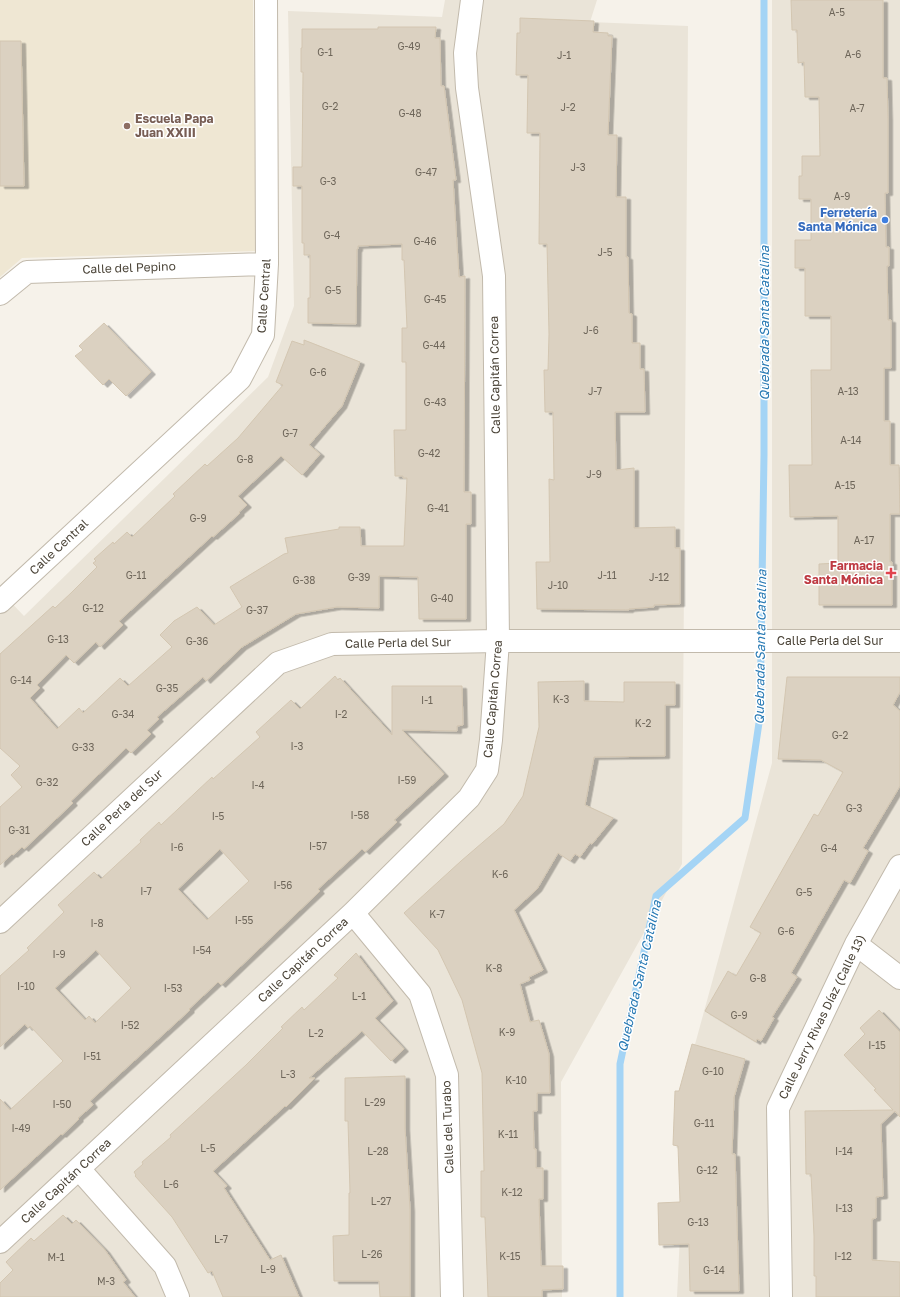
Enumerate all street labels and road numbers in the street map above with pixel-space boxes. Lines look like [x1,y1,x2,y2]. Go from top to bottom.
street label: Calle del Pepino [82,258,176,277]
street label: Calle Central [253,258,274,334]
street label: Calle Capitán Correa [486,316,503,434]
street label: Calle Central [26,516,91,578]
street label: Calle Perla del Sur [777,633,883,648]
street label: Calle Perla del Sur [345,634,452,651]
street label: Calle Capitán Correa [480,639,505,759]
street label: Calle Perla del Sur [78,766,166,849]
street label: Calle Capitán Correa [254,914,351,1005]
street label: Calle Jerry Rivas Díaz (Calle 13) [775,932,868,1102]
street label: Calle del Turabo [438,1080,457,1174]
street label: Calle Capitán Correa [17,1135,114,1226]

